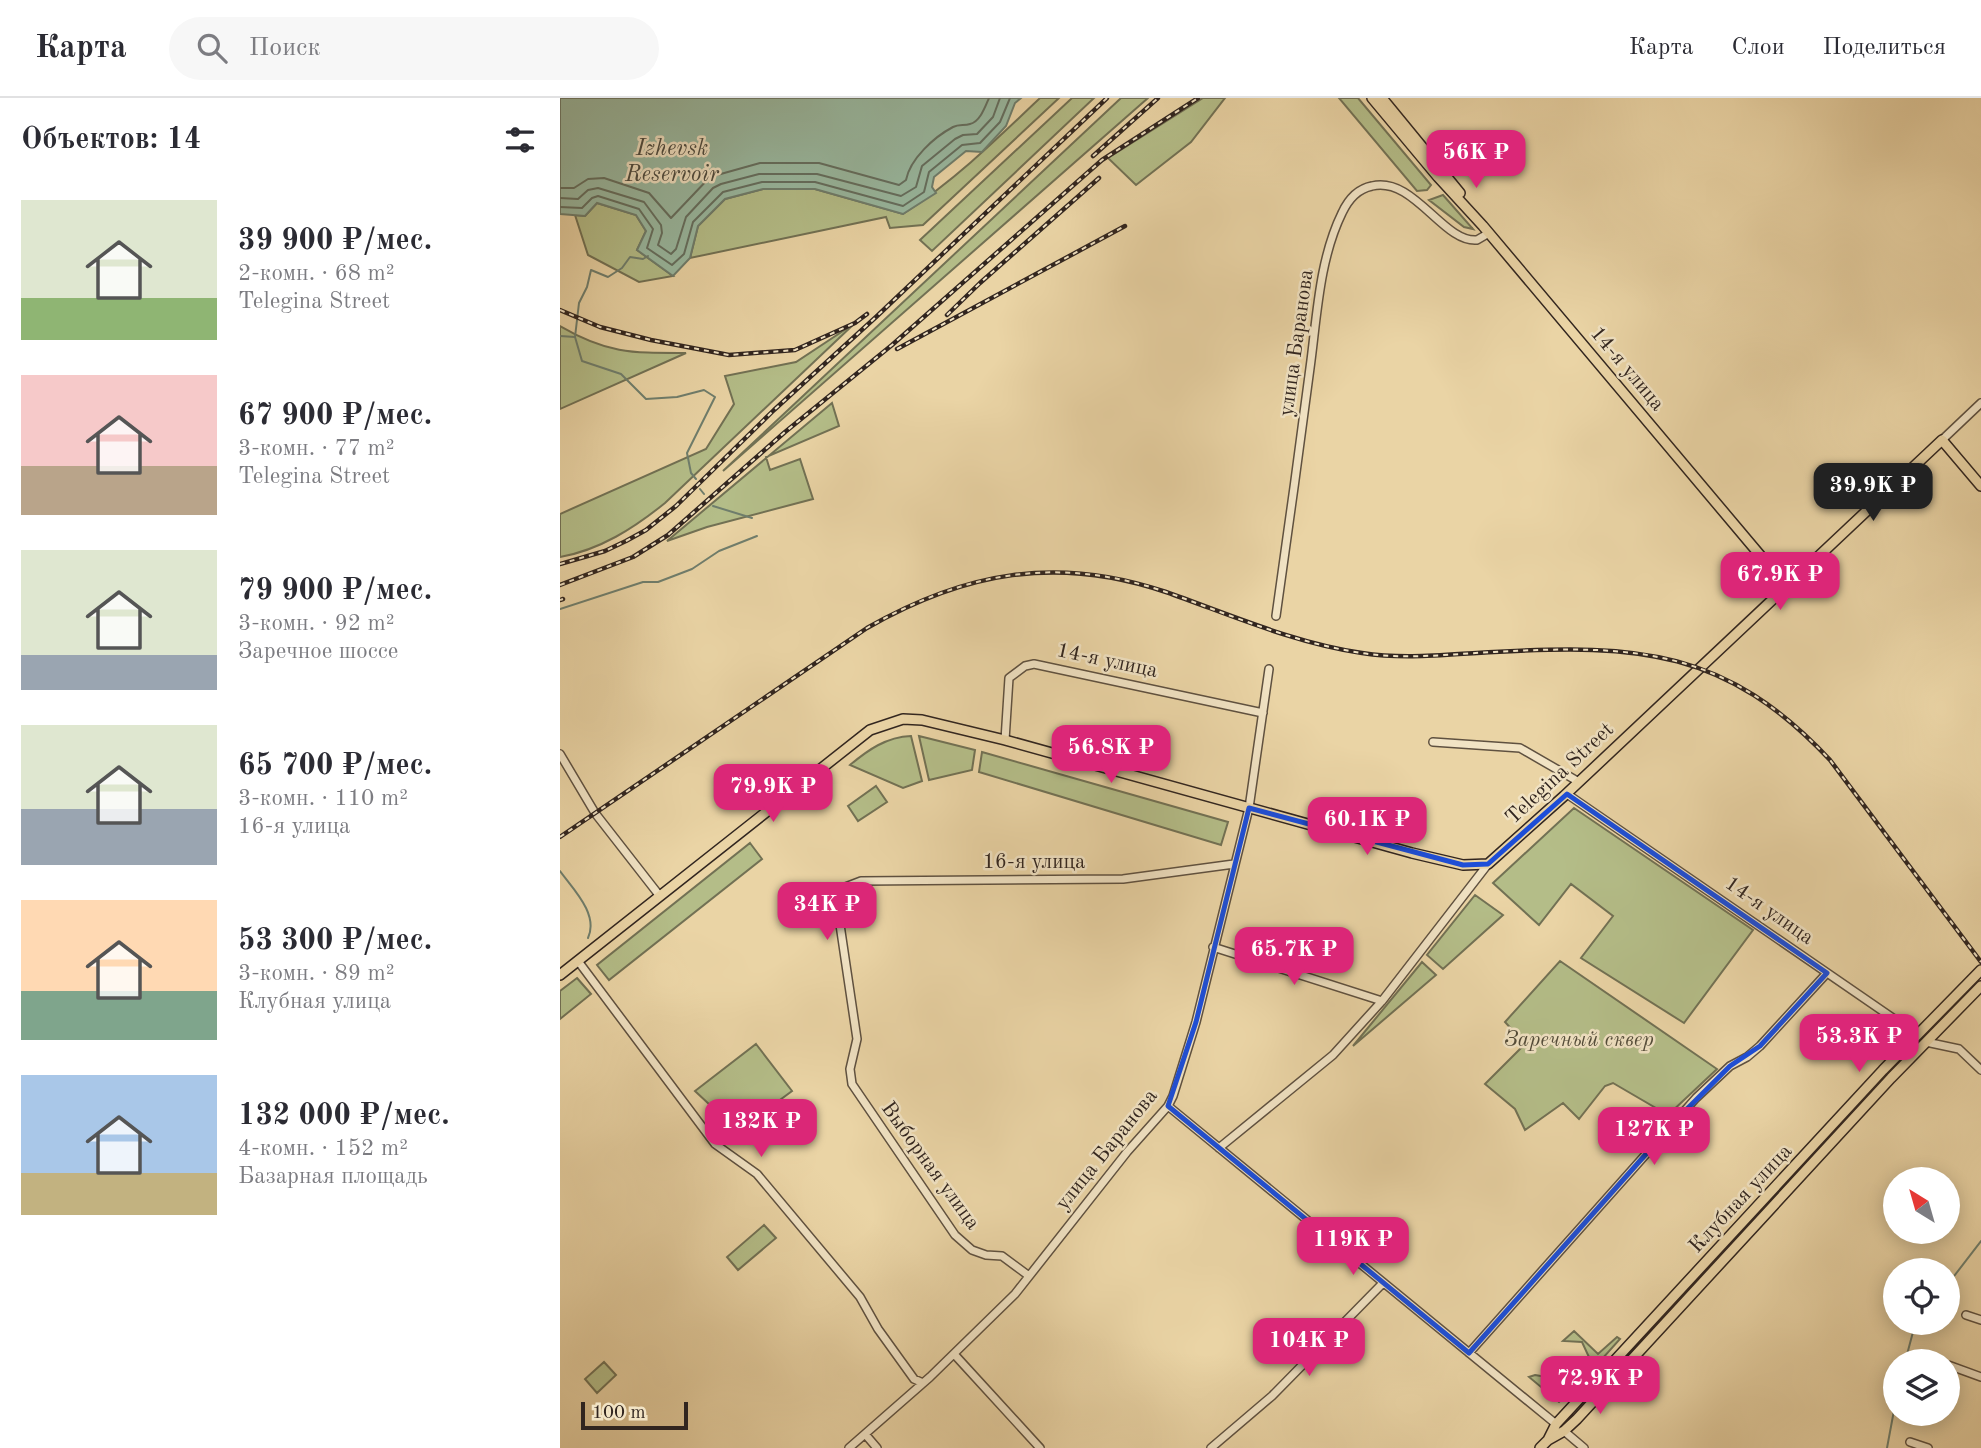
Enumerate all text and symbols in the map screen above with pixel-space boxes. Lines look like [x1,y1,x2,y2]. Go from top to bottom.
search box [169,17,659,80]
icon: search [193,29,231,67]
text: Карта [35,32,127,65]
text: Поиск [249,35,321,61]
text: Карта [1629,36,1694,60]
text: Слои [1732,36,1785,60]
text: Поделиться [1823,36,1946,60]
icon: filters [501,121,539,159]
text: Объектов: 14 [21,125,201,155]
pin: 56K ₽ [1427,130,1525,190]
water label: Izhevsk Reservoir [624,137,720,186]
text: 56K ₽ [1443,141,1509,164]
text: 39 900 ₽/мес. [238,226,432,256]
icon: home [77,228,161,312]
text: 2-комн. · 68 m² [238,262,395,285]
street label: улица Баранова [1276,268,1318,418]
text: Telegina Street [238,290,390,313]
street label: 14-я улица [1586,323,1668,415]
text: 67 900 ₽/мес. [238,401,432,431]
icon: home [77,403,161,487]
text: 3-комн. · 77 m² [238,437,395,460]
pin: 39.9K ₽ [1808,464,1938,523]
text: Telegina Street [238,465,390,488]
text: 39.9K ₽ [1830,474,1916,497]
pin: 67.9K ₽ [1715,552,1845,612]
text: 67.9K ₽ [1737,563,1823,586]
text: 79 900 ₽/мес. [238,576,432,606]
icon: home [77,578,161,662]
text: 3-комн. · 92 m² [238,612,395,635]
text: Заречное шоссе [238,640,398,663]
street label: 14-я улица [1055,640,1159,682]
street label: Telegina Street [1502,719,1618,829]
pin: 56.8K ₽ [1046,726,1176,785]
text: 56.8K ₽ [1068,736,1154,759]
text: 65 700 ₽/мес. [238,751,432,781]
icon: home [77,753,161,837]
pin: 79.9K ₽ [708,764,838,824]
text: 79.9K ₽ [730,775,816,798]
text: 3-комн. · 110 m² [238,787,408,810]
pin: 60.1K ₽ [1302,798,1432,857]
text: 60.1K ₽ [1324,808,1410,831]
text: 16-я улица [238,815,350,838]
street label: 16-я улица [983,852,1085,873]
street label: 14-я улица [1721,873,1817,949]
pin: 34K ₽ [778,882,876,942]
text: 34K ₽ [794,893,860,916]
text: 53 300 ₽/мес. [238,926,432,956]
icon: home [77,928,161,1012]
pin: 65.7K ₽ [1229,928,1359,987]
text: 65.7K ₽ [1251,938,1337,961]
text: 3-комн. · 89 m² [238,962,395,985]
text: Клубная улица [238,990,391,1013]
pin: 53.3K ₽ [1794,1014,1924,1074]
text: 53.3K ₽ [1816,1025,1902,1048]
park label: Заречный сквер [1504,1029,1654,1051]
street label: улица Баранова [1052,1086,1162,1214]
street label: Выборная улица [877,1098,983,1234]
pin: 132K ₽ [704,1100,818,1159]
text: 132 000 ₽/мес. [238,1101,450,1131]
icon: home [77,1103,161,1187]
pin: 127K ₽ [1597,1108,1711,1167]
text: 132K ₽ [721,1110,801,1133]
text: 127K ₽ [1614,1118,1694,1141]
text: 4-комн. · 152 m² [238,1137,408,1160]
street label: Клубная улица [1686,1141,1796,1257]
text: Базарная площадь [238,1165,428,1188]
north arrow [1883,1167,1960,1244]
map controls [1883,1167,1960,1426]
pin: 119K ₽ [1296,1218,1410,1277]
text: 119K ₽ [1313,1228,1393,1251]
button: locate [1883,1258,1960,1335]
pin: 104K ₽ [1252,1318,1366,1378]
text: 104K ₽ [1269,1329,1349,1352]
button: layers [1883,1349,1960,1426]
pin: 72.9K ₽ [1535,1356,1665,1416]
text: 72.9K ₽ [1557,1367,1643,1390]
scale bar [581,1399,688,1431]
text: 100 m [592,1404,645,1423]

